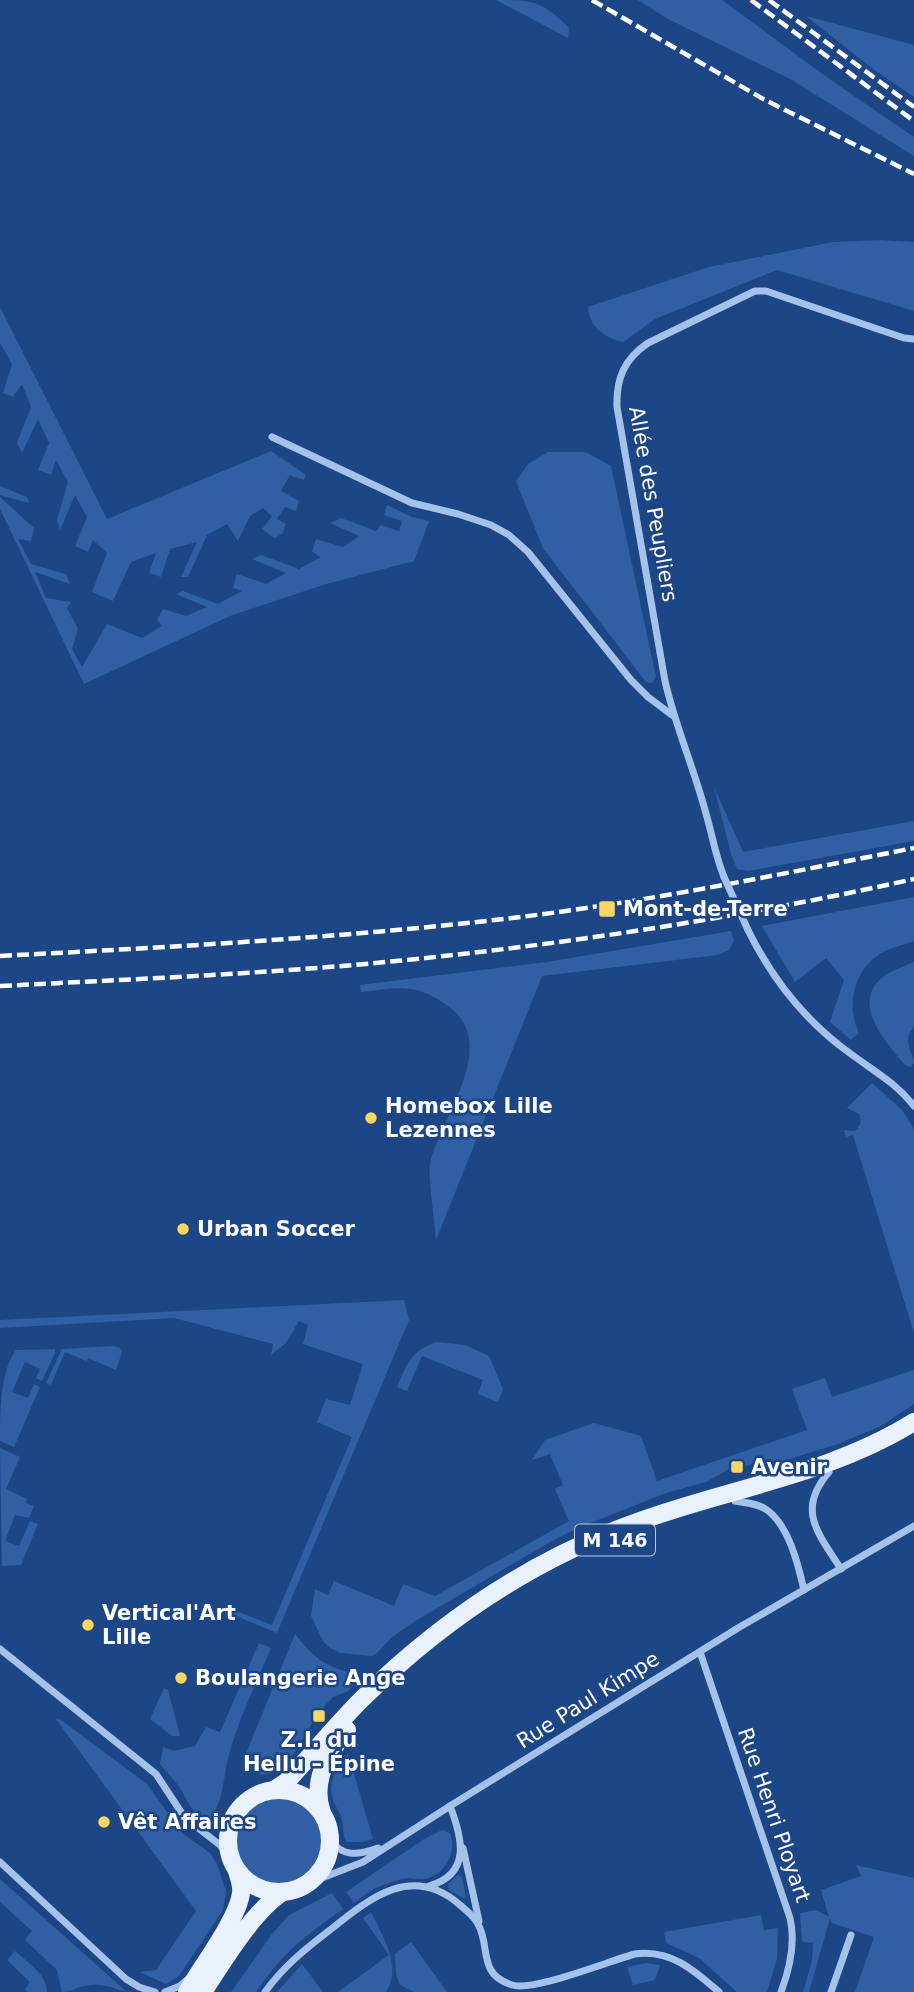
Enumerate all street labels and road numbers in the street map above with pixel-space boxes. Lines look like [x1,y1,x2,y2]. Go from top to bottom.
street label: Allée des Peupliers [624,404,682,604]
road number: M 146 [575,1524,655,1556]
street label: Rue Paul Kimpe [512,1647,664,1753]
street label: Rue Henri Ployart [733,1724,815,1906]

